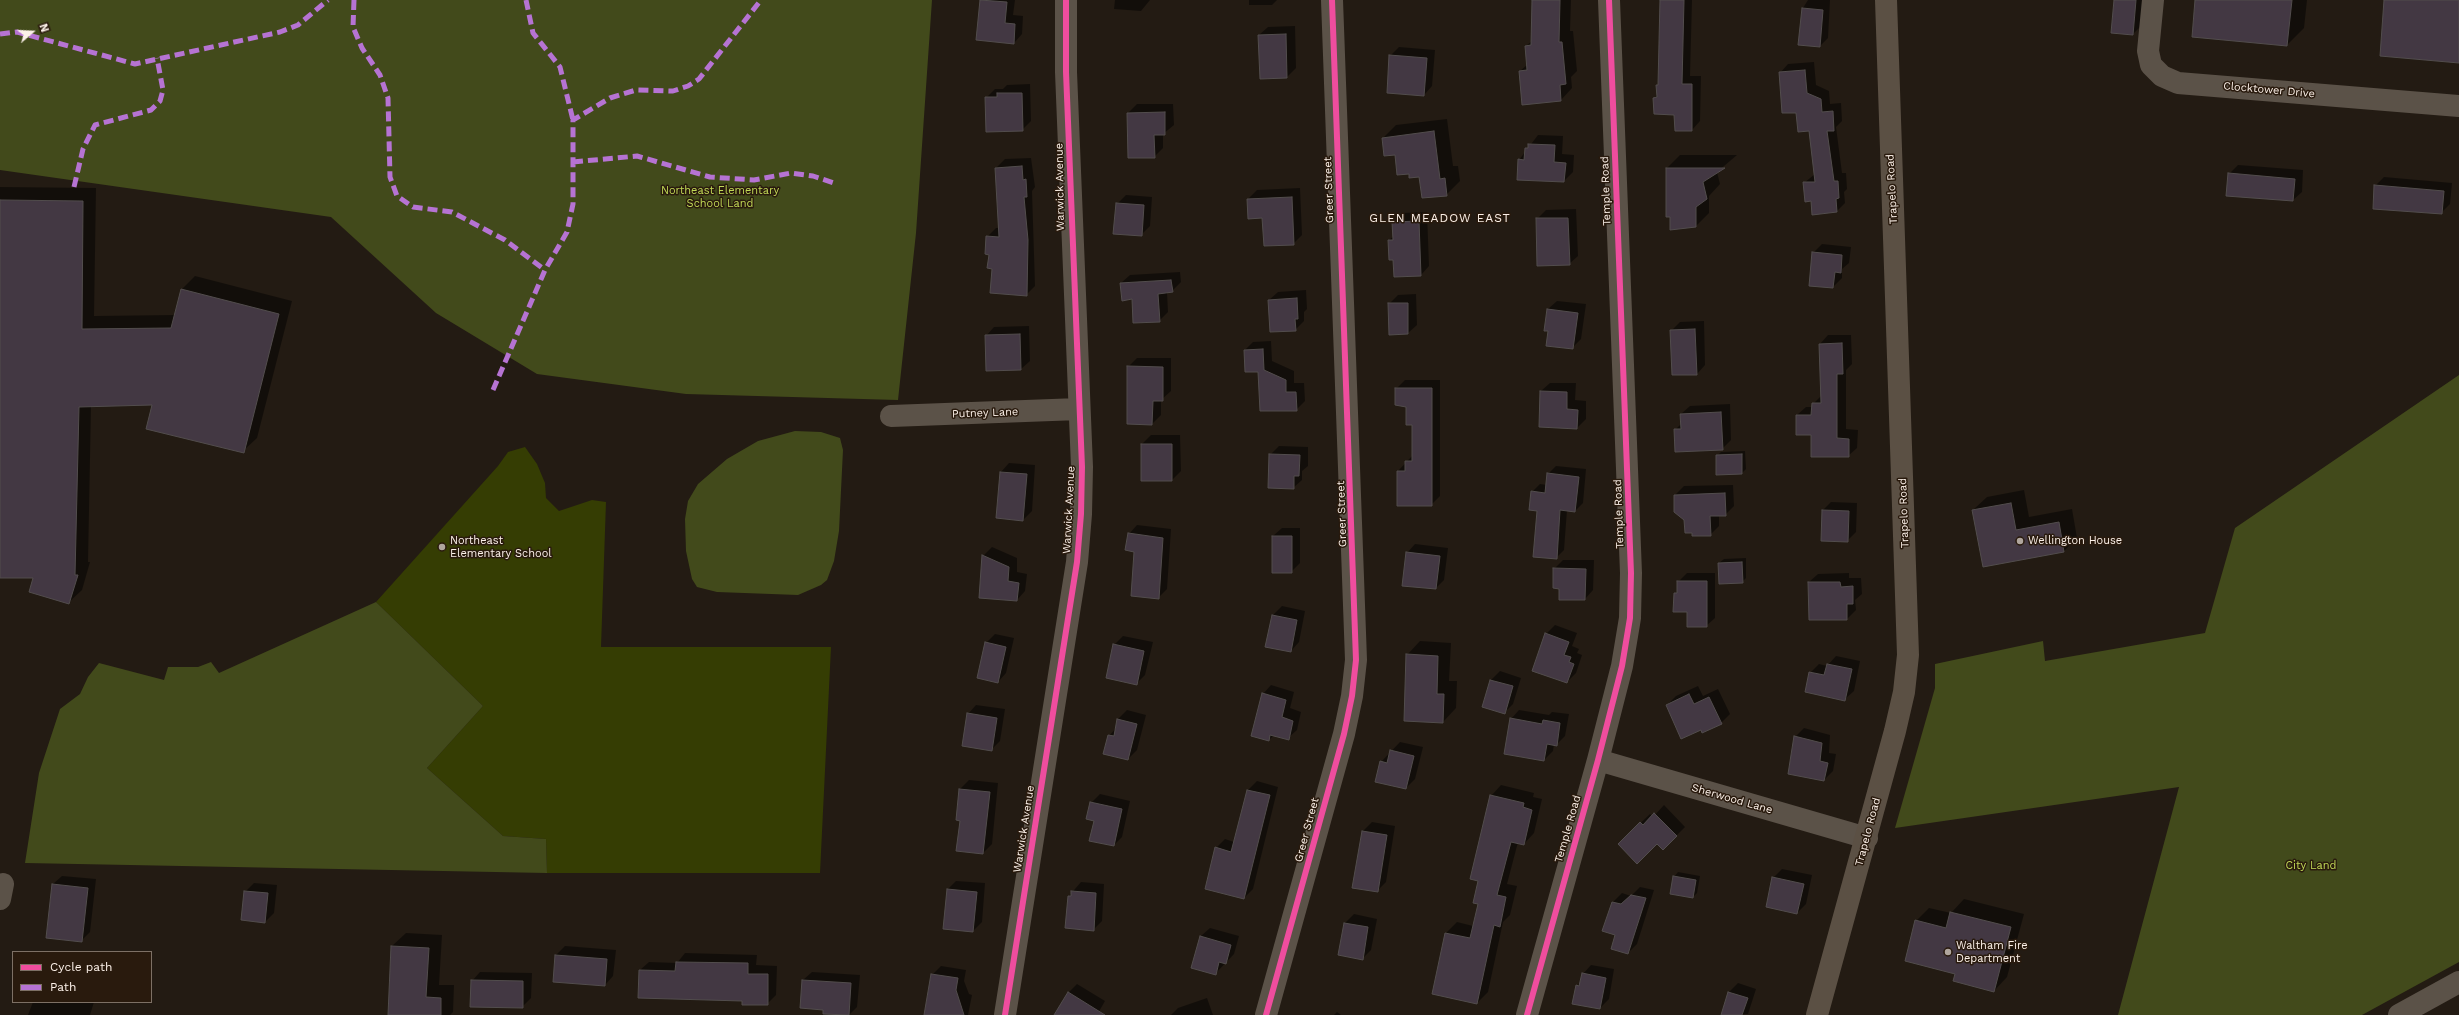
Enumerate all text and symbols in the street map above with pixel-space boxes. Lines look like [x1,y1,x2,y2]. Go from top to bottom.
north arrow [12,12,52,52]
text: N [36,22,51,34]
street label: Clocktower Drive [2223,79,2315,101]
street label: Warwick Avenue [1053,143,1067,231]
street label: Trapelo Road [1884,154,1900,224]
street label: Temple Road [1598,156,1614,226]
street label: Greer Street [1321,157,1337,223]
park label: Northeast Elementary School Land [661,184,779,210]
district label: GLEN MEADOW EAST [1369,211,1511,225]
street label: Putney Lane [952,405,1018,421]
street label: Warwick Avenue [1060,466,1078,554]
street label: Trapelo Road [1896,478,1912,548]
street label: Temple Road [1611,479,1627,549]
street label: Greer Street [1334,481,1350,547]
place label: Northeast Elementary School [450,534,552,560]
place label: Wellington House [2028,534,2122,548]
marker: Wellington House [2015,536,2025,546]
marker: Northeast Elementary School [437,542,447,552]
street label: Sherwood Lane [1690,781,1774,817]
street label: Warwick Avenue [1011,784,1037,874]
street label: Temple Road [1552,794,1584,864]
street label: Greer Street [1292,796,1322,864]
street label: Trapelo Road [1853,796,1883,868]
park label: City Land [2285,859,2337,873]
place label: Waltham Fire Department [1956,939,2028,965]
marker: Waltham Fire Department [1943,947,1953,957]
legend [12,951,152,1003]
text: Cycle path [50,960,112,974]
text: Path [50,980,76,994]

